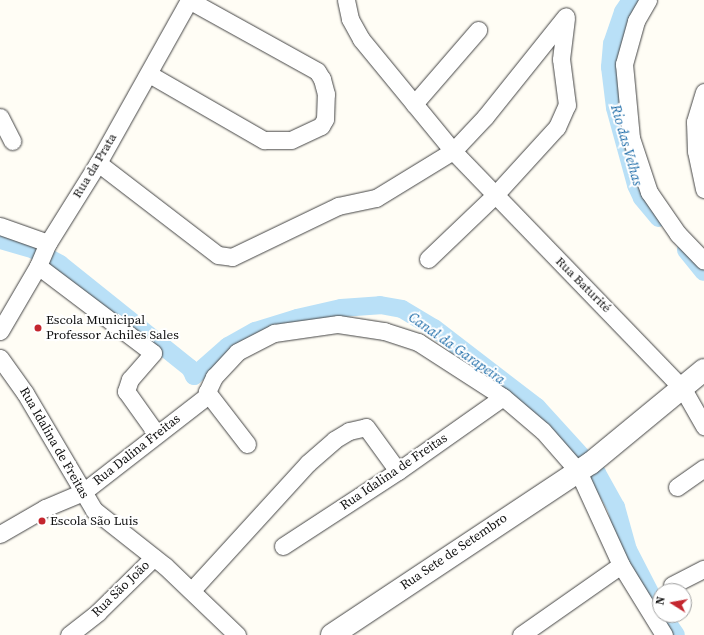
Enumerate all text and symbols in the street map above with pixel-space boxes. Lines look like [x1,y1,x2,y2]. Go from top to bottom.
water label: Rio das Velhas [607,103,647,187]
street label: Rua da Prata [70,131,120,201]
street label: Rua Baturité [552,254,614,316]
water label: Canal da Garapeira [405,308,509,388]
place label: Escola Municipal Professor Achiles Sales [46,313,179,344]
marker: Escola Municipal Professor Achiles Sales [33,323,43,333]
street label: Rua Idalina de Freitas [16,385,92,501]
street label: Rua Dalina Freitas [90,411,184,489]
street label: Rua Idalina de Freitas [337,430,451,514]
street label: Rua Sete de Setembro [398,510,510,594]
place label: Escola São Luis [50,513,138,529]
marker: Escola São Luis [37,516,47,526]
street label: Rua São João [89,558,153,620]
north arrow [652,583,692,623]
text: N [653,595,669,606]

